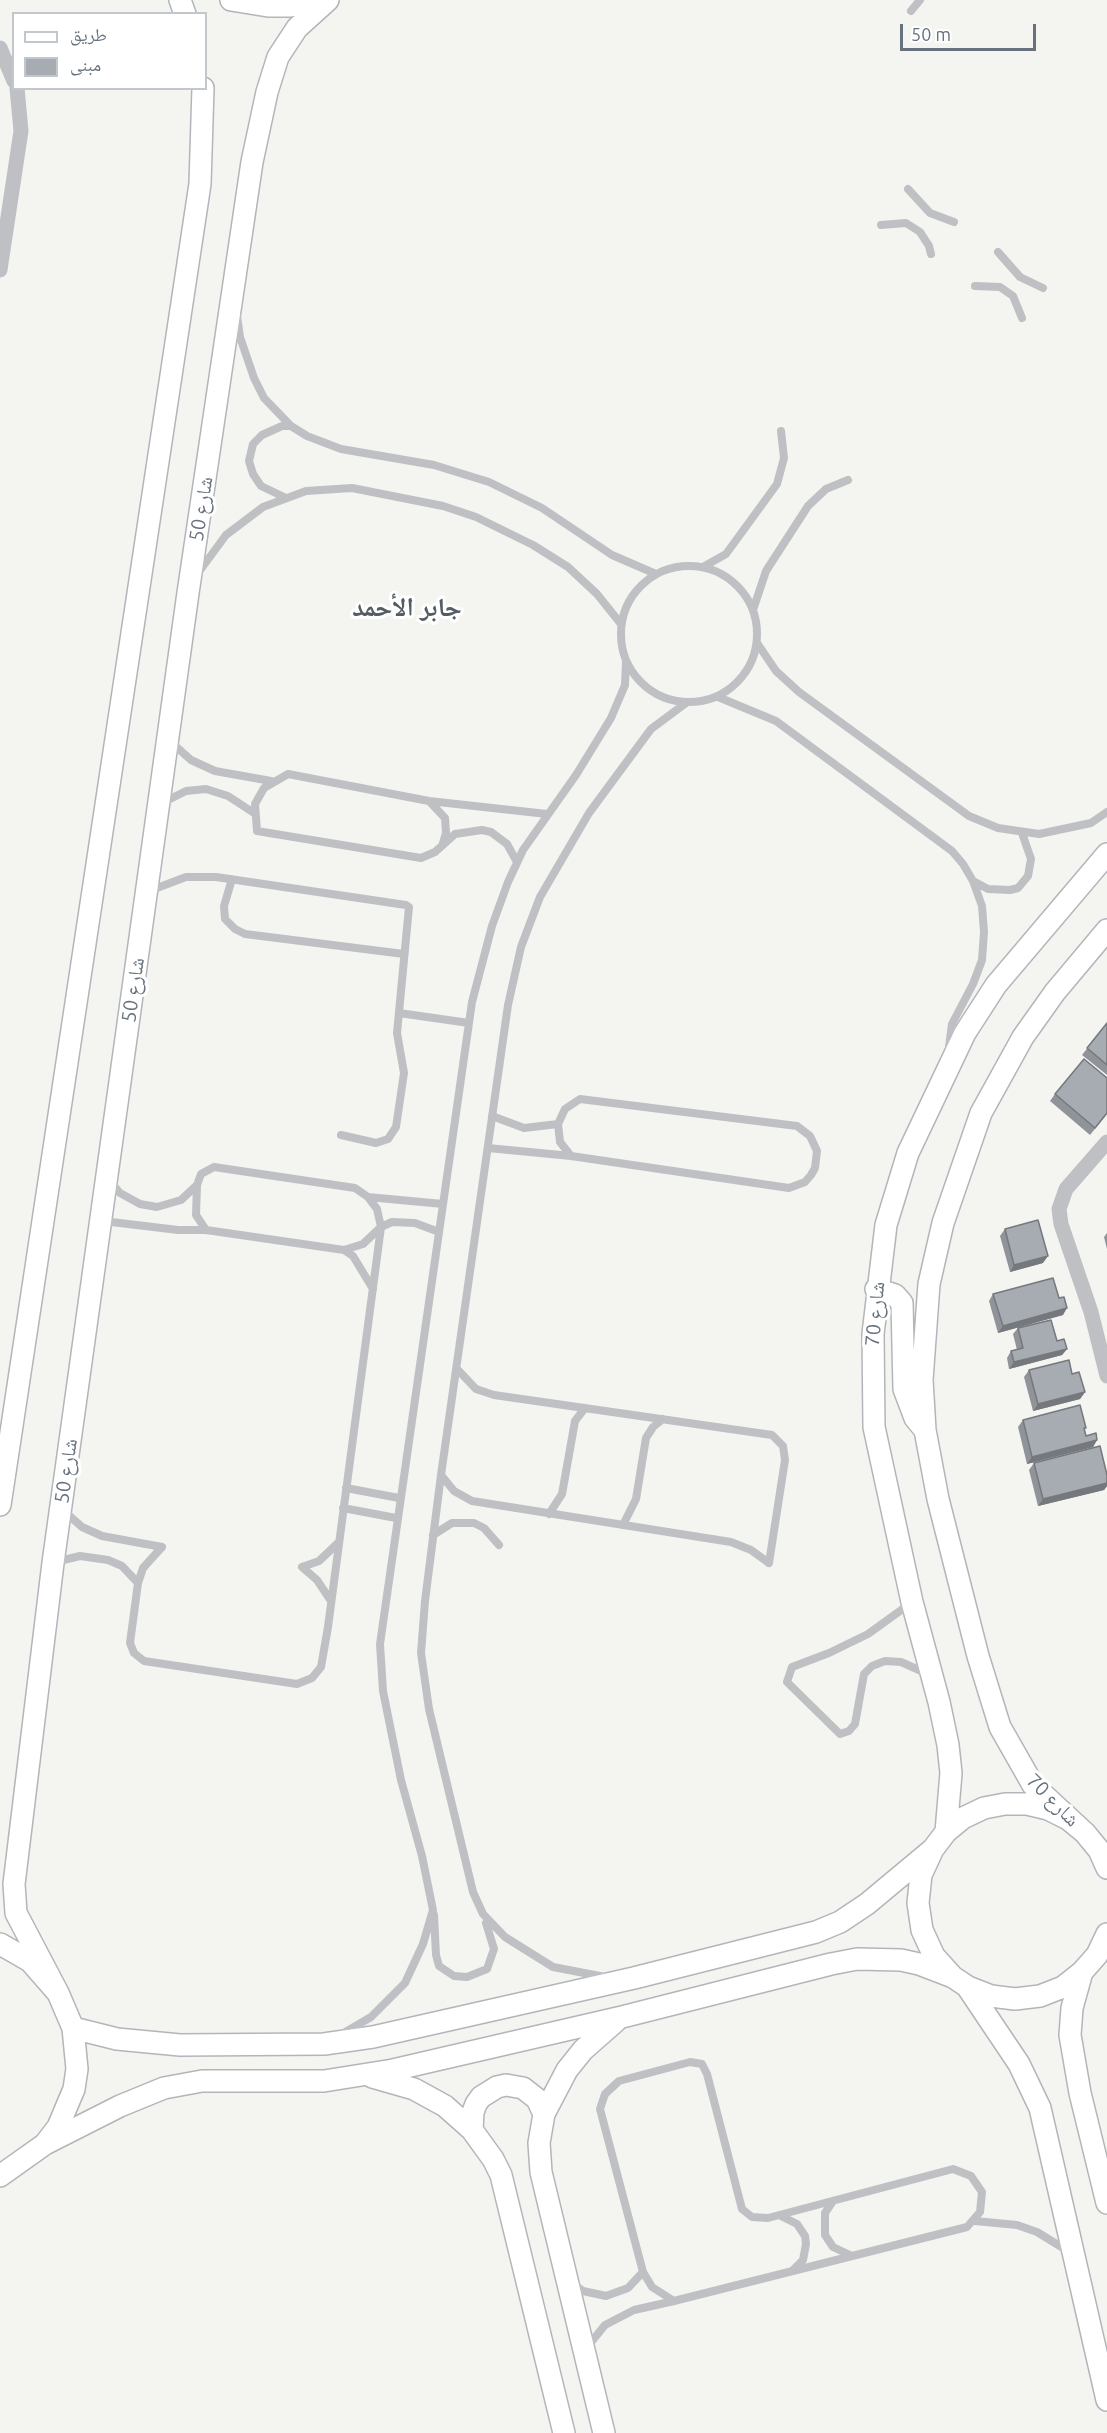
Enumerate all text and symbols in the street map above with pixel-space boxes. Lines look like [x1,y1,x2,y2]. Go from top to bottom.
legend [12,12,207,90]
scale bar [903,12,1040,50]
text: طريق [70,24,107,44]
text: 50 m [911,24,951,44]
text: مبنى [70,54,101,74]
street label: شارع 50 [184,475,218,543]
district label: جابر الأحمد [352,591,462,623]
street label: شارع 50 [117,956,149,1024]
street label: شارع 70 [860,1280,890,1348]
street label: شارع 50 [50,1437,82,1505]
street label: شارع 70 [1021,1768,1085,1832]

